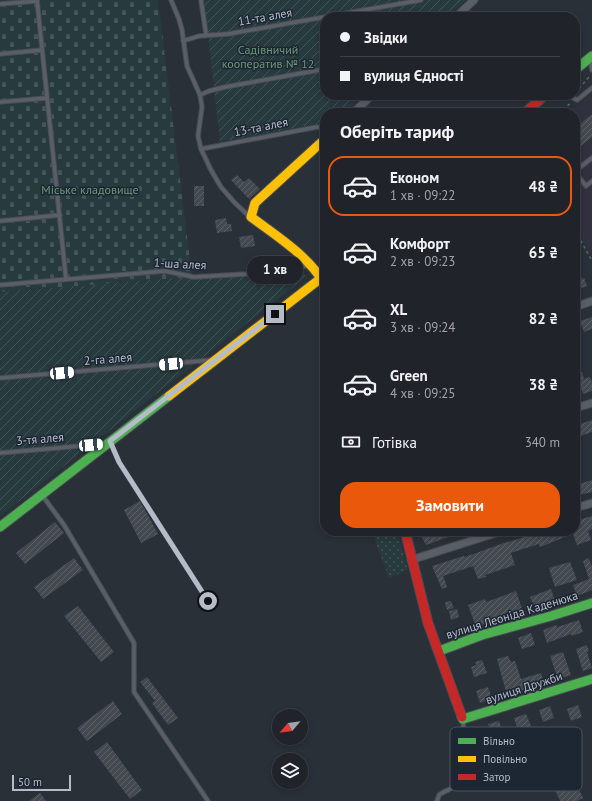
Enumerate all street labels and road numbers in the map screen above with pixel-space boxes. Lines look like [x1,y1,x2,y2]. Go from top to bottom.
street label: 11-та алея [237,4,293,29]
street label: 13-та алея [233,114,289,139]
street label: 1-ша алея [153,255,207,272]
street label: 2-га алея [83,349,133,368]
street label: 3-тя алея [15,429,65,448]
street label: вулиця Леоніда Каденюка [444,587,580,642]
street label: вулиця Дружби [483,668,564,707]

